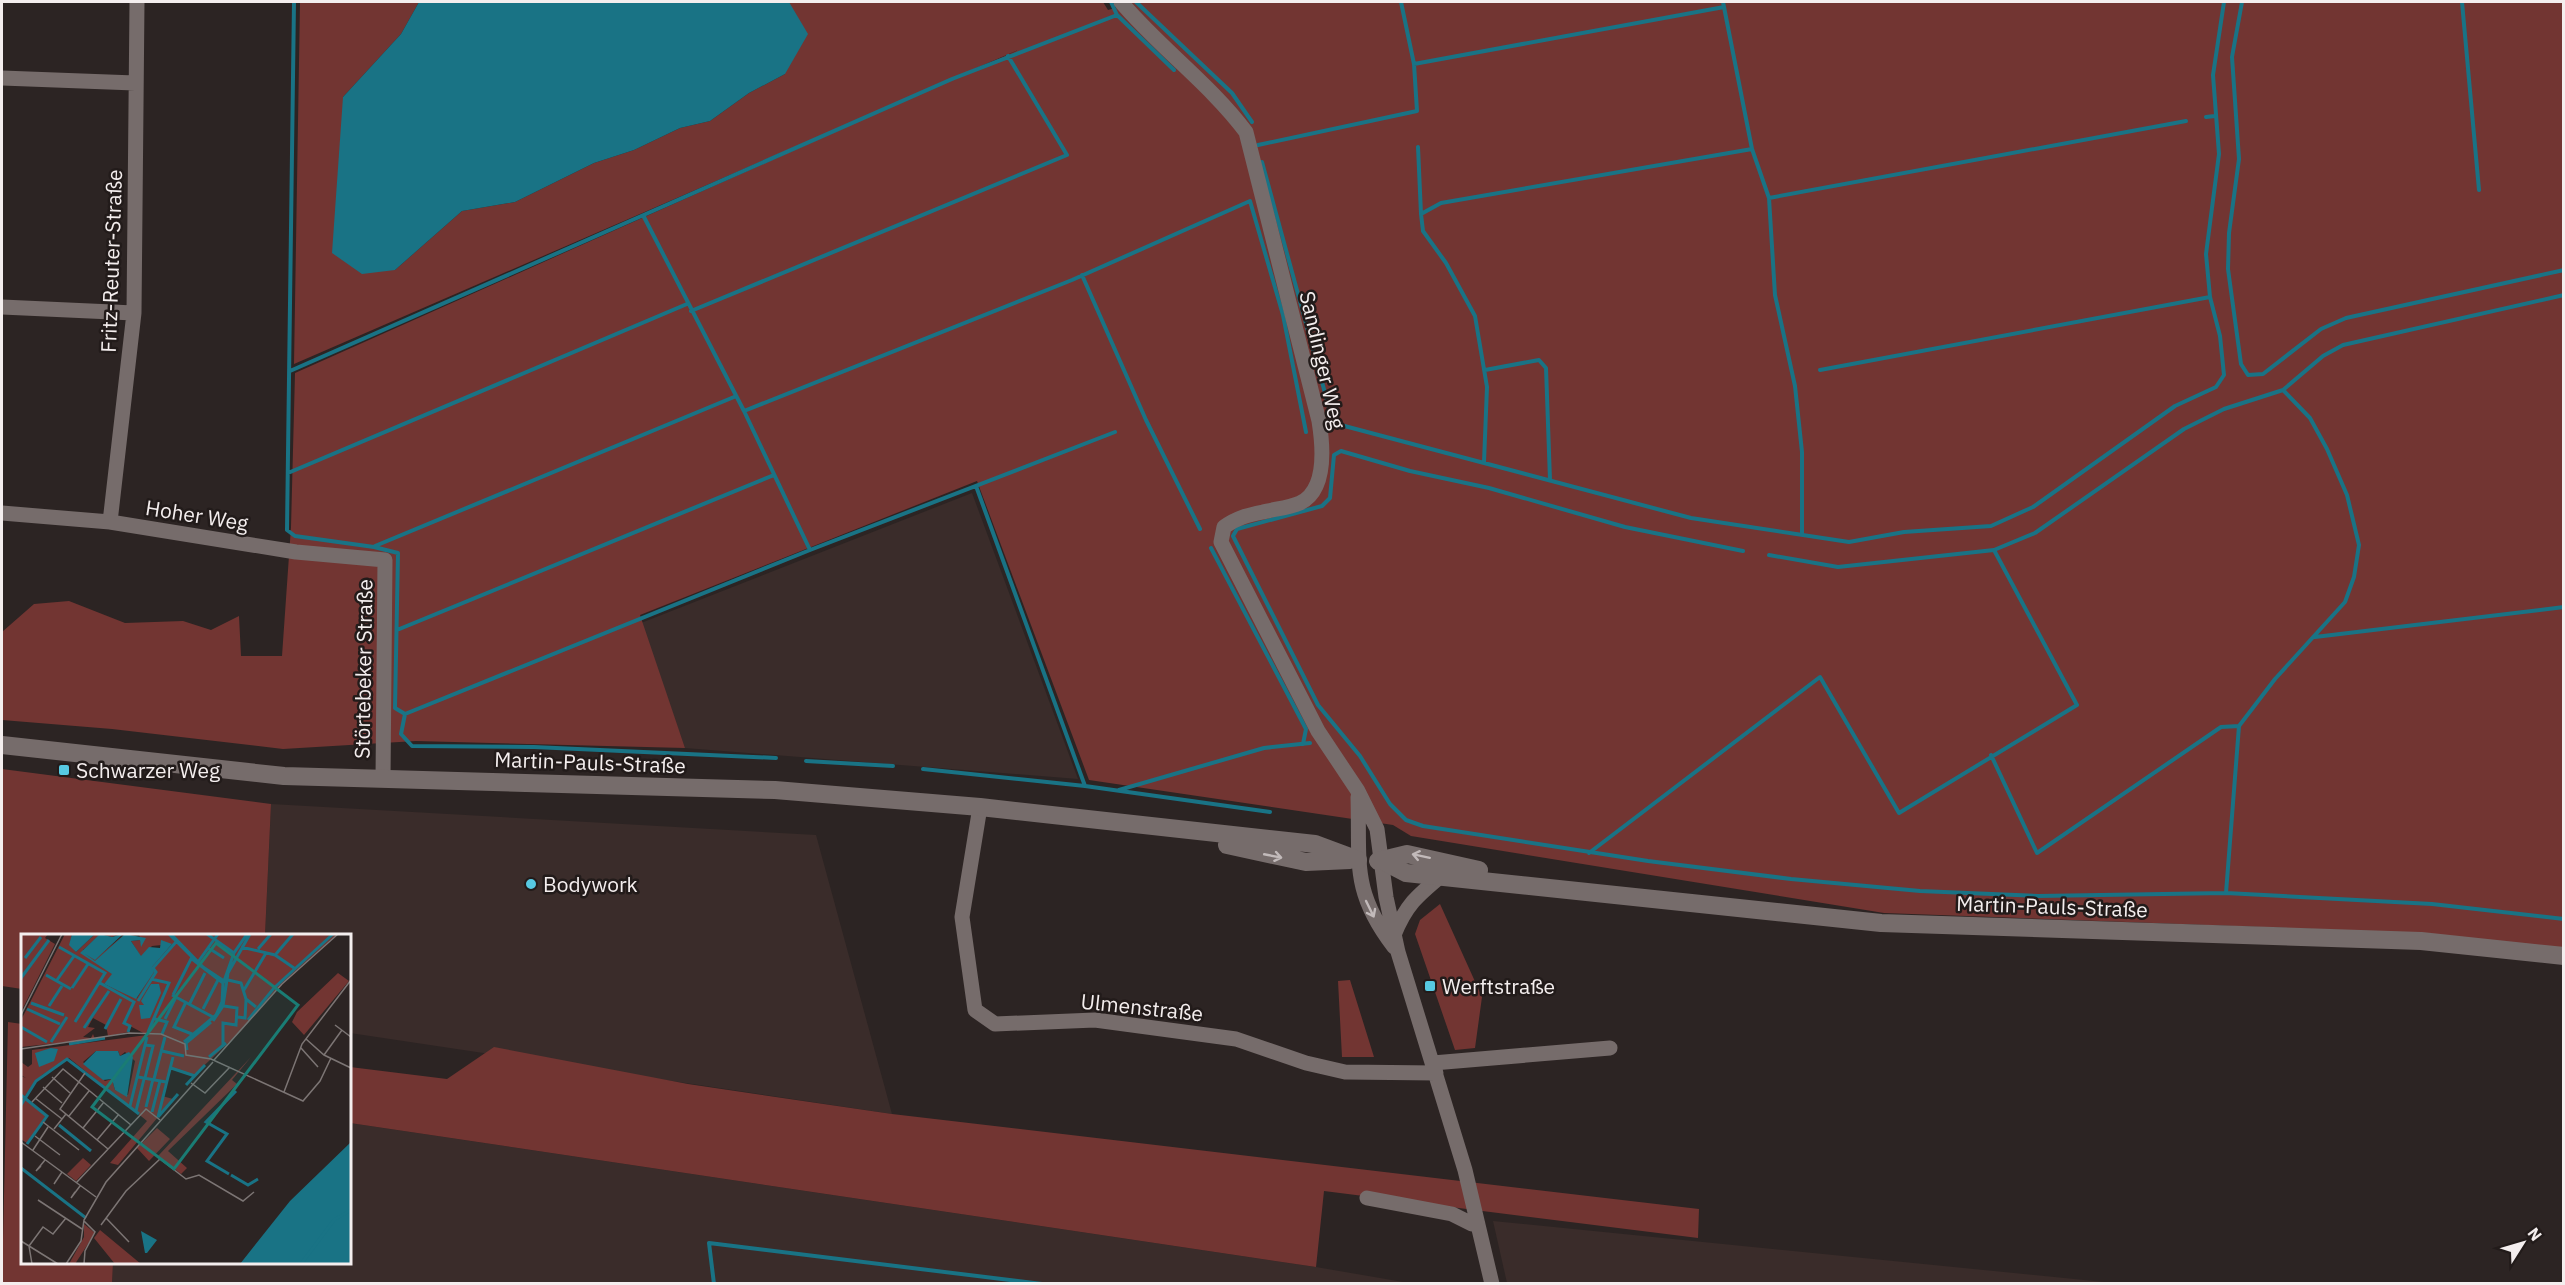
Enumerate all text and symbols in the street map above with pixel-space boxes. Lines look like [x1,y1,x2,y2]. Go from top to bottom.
street label: Fritz-Reuter-Straße [94,169,128,353]
street label: Sandinger Weg [1294,288,1352,432]
street label: Hoher Weg [144,493,250,537]
street label: Störtebeker Straße [347,579,379,759]
street label: Martin-Pauls-Straße [494,745,686,779]
place label: Schwarzer Weg [76,756,220,784]
marker: Schwarzer Weg [57,763,71,777]
one-way arrow [1412,850,1431,862]
one-way arrow [1263,851,1283,862]
place label: Bodywork [543,870,638,898]
marker: Bodywork [524,877,538,891]
street label: Martin-Pauls-Straße [1956,889,2148,923]
one-way arrow [1364,900,1376,918]
inset map [21,934,351,1264]
place label: Werftstraße [1442,972,1555,1000]
marker: Werftstraße [1423,979,1437,993]
street label: Ulmenstraße [1079,987,1205,1027]
north arrow [2493,1213,2553,1273]
text: N [2524,1223,2546,1245]

